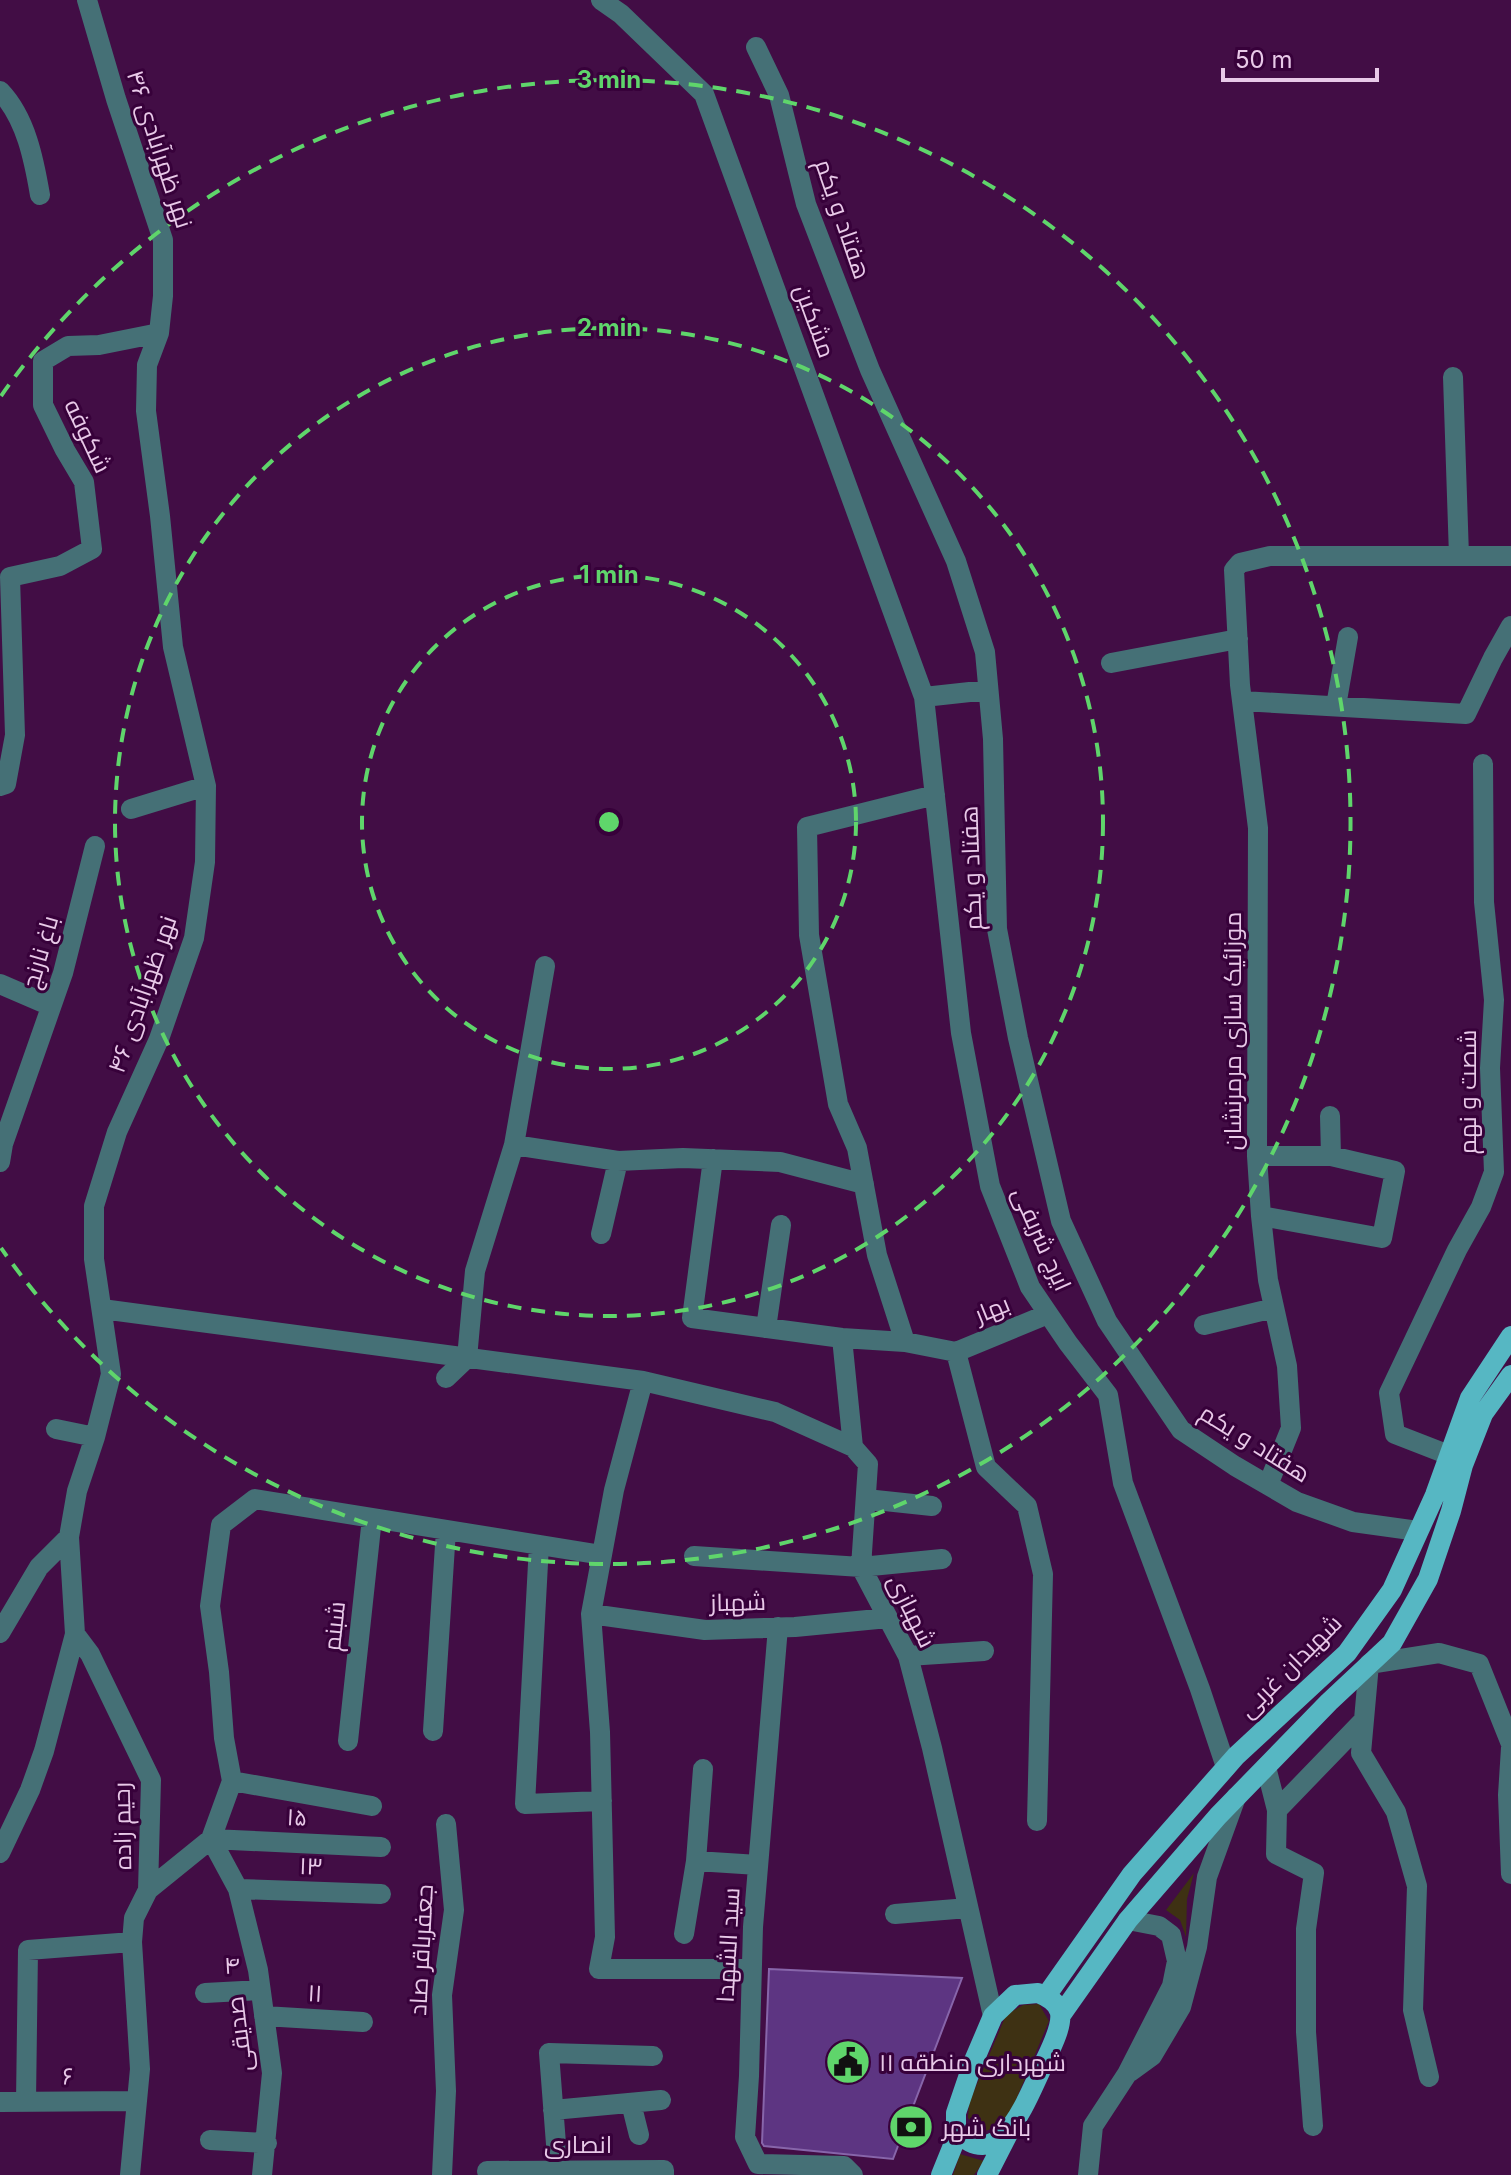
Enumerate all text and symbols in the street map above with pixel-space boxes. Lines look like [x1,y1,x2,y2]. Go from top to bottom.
scale bar [1223,32,1377,82]
text: 50 m [1235,45,1293,74]
text: 3 min [577,65,641,94]
street label: نهر ظهرآبادی ۴۶ [121,66,199,232]
street label: هفتاد و یکم [807,155,877,283]
street label: مشکین [788,280,842,362]
text: 2 min [577,313,641,342]
street label: شکوفه [58,395,118,477]
text: 1 min [579,560,639,589]
street label: هفتاد و یکم [954,805,990,931]
centre of rings [595,808,623,836]
street label: باغ نارنج [16,912,66,992]
street label: نهر ظهرآبادی ۴۶ [102,912,182,1076]
street label: موزائیک سازی مرمرنشان [1218,912,1247,1150]
street label: شصت و نهم [1453,1030,1484,1154]
street label: ایرج شریفی [1004,1183,1078,1296]
street label: بهار [968,1289,1014,1330]
street label: هفتاد و یکم [1193,1398,1316,1490]
street label: شهبازی [882,1570,942,1652]
street label: شهباز [708,1587,766,1617]
street label: شبنم [317,1600,353,1652]
street label: شهیدان غربی [1232,1608,1348,1724]
street label: رحیم زاده [107,1782,139,1870]
street label: ۱۵ [286,1802,308,1832]
street label: ۱۳ [299,1851,323,1881]
street label: جعفرباقر صاد [403,1884,439,2016]
street label: سید الشهدا [711,1887,745,2003]
street label: ۴ [223,1950,241,1980]
street label: ۱۱ [307,1978,323,2008]
street label: صدیقی [220,1995,258,2073]
public building icon: شهرداری منطقه ۱۱ [824,2038,872,2086]
place label: شهرداری منطقه ۱۱ [879,2048,1066,2077]
street label: ۶ [62,2061,74,2091]
bank icon: بانک شهر [887,2103,935,2151]
place label: بانک شهر [940,2113,1031,2142]
street label: انصاری [544,2130,612,2159]

